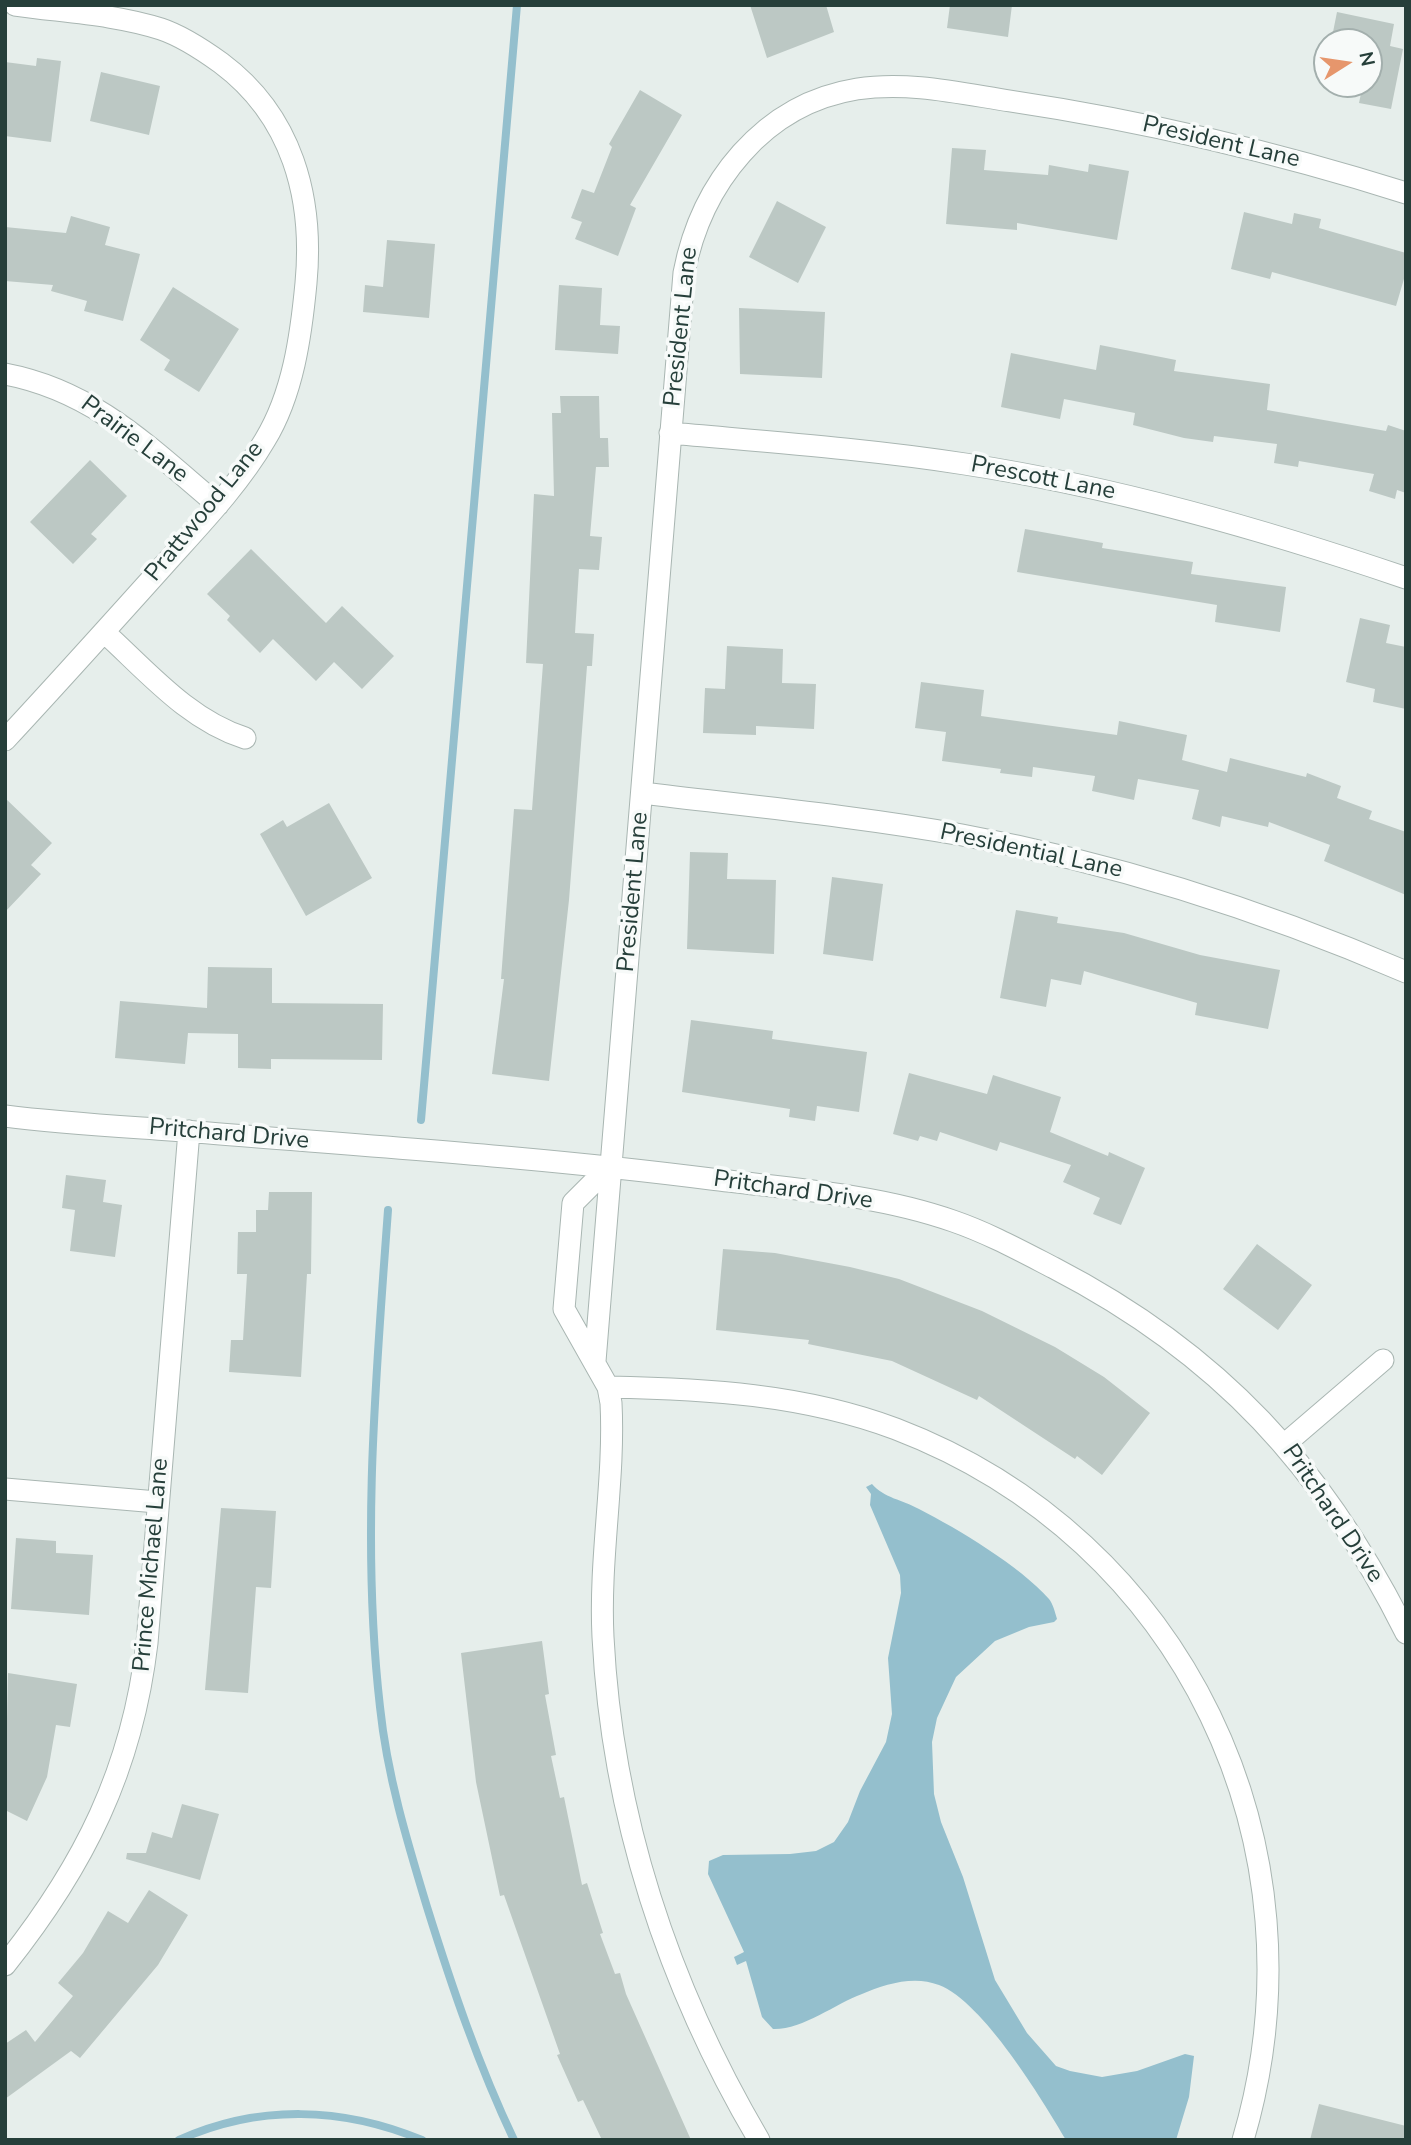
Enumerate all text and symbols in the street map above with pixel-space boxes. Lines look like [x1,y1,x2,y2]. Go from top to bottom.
north arrow [1313,28,1383,98]
text: N [1352,49,1381,69]
street label: President Lane [1140,111,1302,175]
street label: President Lane [659,246,705,408]
street label: Prairie Lane [75,390,193,490]
street label: Prattwood Lane [140,436,270,588]
street label: Prescott Lane [968,451,1118,507]
street label: President Lane [613,811,655,973]
street label: Presidential Lane [937,819,1125,885]
street label: Pritchard Drive [148,1114,310,1156]
street label: Pritchard Drive [712,1166,874,1216]
street label: Pritchard Drive [1275,1439,1389,1589]
street label: Prince Michael Lane [128,1457,176,1673]

